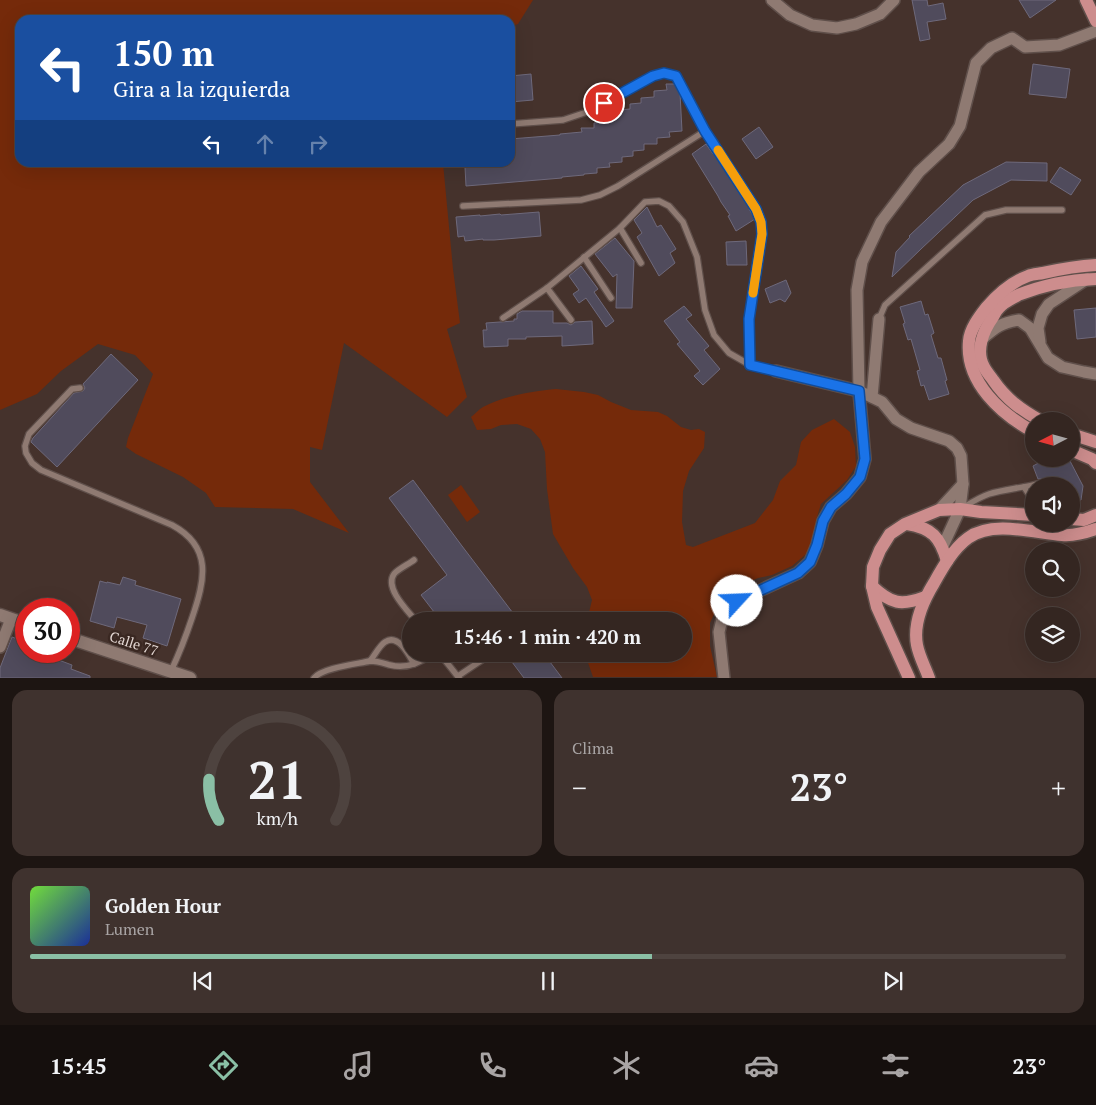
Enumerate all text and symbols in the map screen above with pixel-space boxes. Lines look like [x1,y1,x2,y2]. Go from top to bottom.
text: 150 m [113,30,214,76]
icon: left [30,35,95,100]
text: Gira a la izquierda [113,74,290,103]
pin [583,82,625,124]
icon: arrive [590,89,618,117]
icon: left [198,130,226,158]
icon: ahead [251,130,279,158]
icon: right [304,130,332,158]
north arrow [1025,412,1080,468]
map controls [1025,412,1080,662]
button: sound [1025,477,1080,532]
button: search [1025,542,1080,597]
position arrow [710,574,762,626]
speed limit sign: 30 [15,598,80,663]
button: layers [1025,607,1080,662]
text: 15:46 · 1 min · 420 m [453,624,641,649]
street label: Calle 77 [107,626,161,660]
text: Clima [572,737,614,759]
text: 21 [248,745,306,814]
text: 23° [790,762,848,812]
text: − [572,769,587,806]
text: + [1051,769,1066,806]
text: km/h [256,806,298,830]
text: Golden Hour [105,893,221,918]
text: Lumen [105,918,154,940]
icon: previous [189,967,217,995]
icon: pause [534,967,562,995]
icon: next [879,967,907,995]
icon: directions [206,1048,241,1083]
icon: music [341,1048,376,1083]
icon: phone [475,1048,510,1083]
icon: climate [609,1048,644,1083]
icon: car [744,1048,779,1083]
icon: filters [878,1048,913,1083]
text: 15:45 [50,1051,107,1080]
text: 23° [1012,1051,1046,1080]

